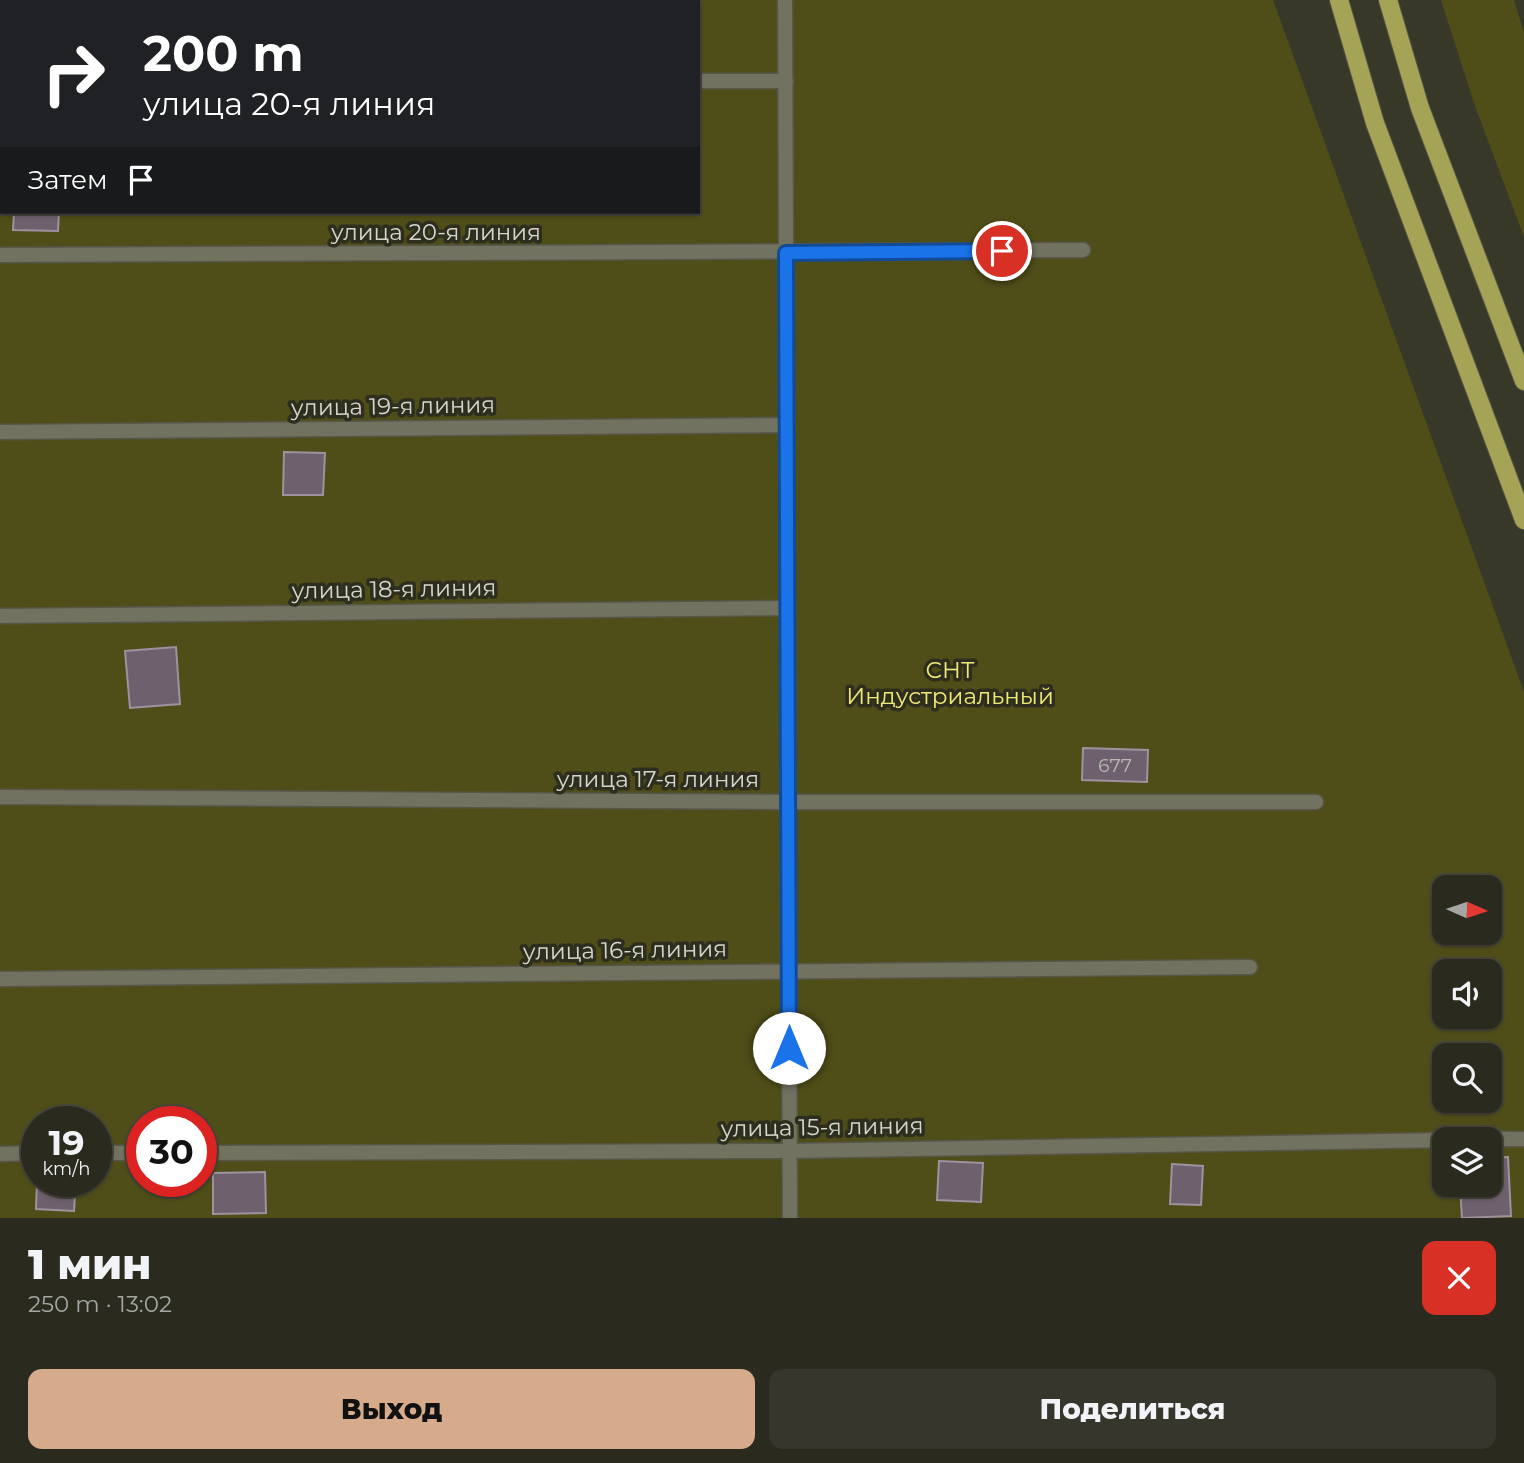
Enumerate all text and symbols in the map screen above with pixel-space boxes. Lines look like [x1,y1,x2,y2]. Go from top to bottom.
text: 200 m [143,24,304,83]
icon: right [28,28,119,119]
text: улица 20-я линия [143,84,435,123]
icon: arrive [122,161,160,199]
text: Затем [28,164,108,196]
street label: улица 20-я линия [330,218,541,246]
pin [972,221,1032,281]
icon: arrive [983,232,1021,270]
street label: улица 19-я линия [290,390,495,422]
street label: улица 18-я линия [290,573,497,605]
park label: СНТ Индустриальный [846,656,1054,710]
house number: 677 [1098,754,1132,777]
street label: улица 17-я линия [556,765,759,793]
north arrow [1432,875,1502,945]
map controls [1432,875,1502,1197]
street label: улица 16-я линия [522,934,727,966]
button: sound [1432,959,1502,1029]
position arrow [752,1011,826,1085]
button: search [1432,1043,1502,1113]
speed limit sign: 30 [126,1106,217,1197]
street label: улица 15-я линия [719,1111,924,1143]
text: 19 [48,1121,85,1164]
button: layers [1432,1127,1502,1197]
text: km/h [42,1158,91,1180]
text: 1 мин [28,1238,152,1290]
button: close [1422,1241,1496,1315]
text: 250 m · 13:02 [28,1290,172,1318]
button: Выход [28,1369,755,1449]
button: Поделиться [769,1369,1496,1449]

